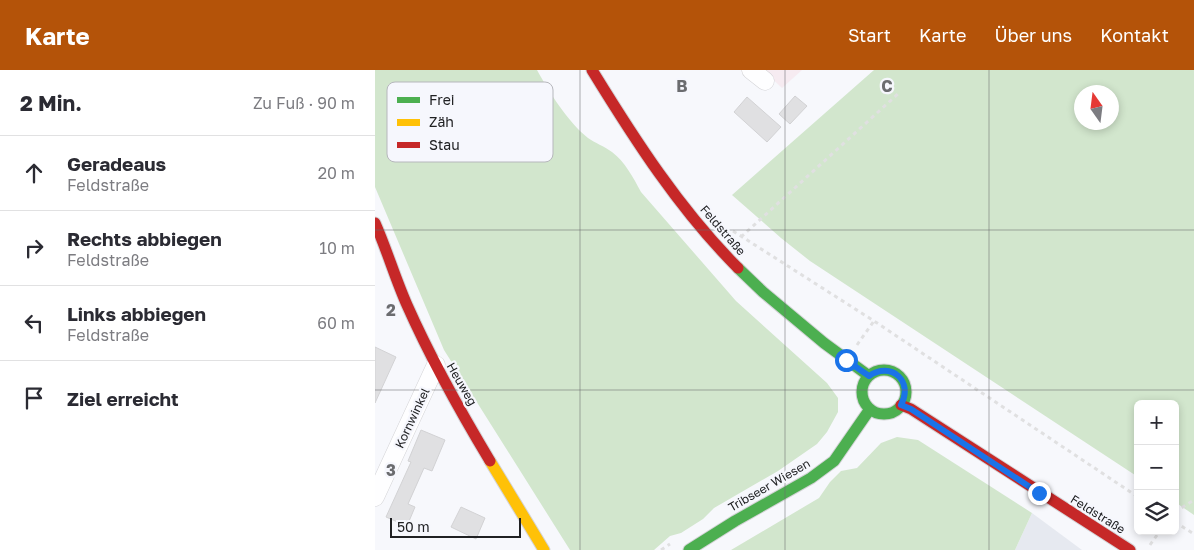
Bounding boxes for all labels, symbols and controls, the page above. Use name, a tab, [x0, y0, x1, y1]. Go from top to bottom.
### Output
text: Karte	[25, 21, 90, 50]
text: Start	[848, 24, 891, 46]
text: Karte	[919, 24, 966, 46]
text: Über uns	[994, 24, 1072, 46]
text: Kontakt	[1100, 24, 1169, 46]
text: B	[676, 76, 688, 96]
text: C	[881, 76, 893, 96]
legend	[387, 82, 553, 162]
north arrow	[1074, 85, 1119, 130]
text: 2 Min.	[20, 90, 82, 116]
text: Frei	[429, 91, 455, 108]
text: Zu Fuß · 90 m	[253, 93, 355, 113]
text: Zäh	[429, 113, 454, 130]
text: Stau	[429, 136, 460, 153]
text: Geradeaus	[67, 152, 166, 175]
icon: ahead	[20, 159, 48, 187]
text: 20 m	[318, 163, 355, 183]
text: Feldstraße	[67, 175, 149, 195]
street label: Feldstraße	[697, 202, 749, 258]
text: Rechts abbiegen	[67, 227, 222, 250]
icon: right	[20, 234, 48, 262]
text: 10 m	[319, 238, 355, 258]
text: Feldstraße	[67, 250, 149, 270]
text: 2	[386, 300, 396, 320]
text: Links abbiegen	[67, 302, 206, 325]
icon: left	[20, 309, 48, 337]
text: 60 m	[317, 313, 355, 333]
text: Feldstraße	[67, 325, 149, 345]
route start	[835, 349, 858, 372]
street label: Heuweg	[444, 360, 480, 408]
icon: arrive	[20, 384, 48, 412]
street label: Kornwinkel	[392, 385, 433, 451]
text: Ziel erreicht	[67, 387, 179, 410]
map controls	[1134, 400, 1179, 535]
button: +	[1134, 400, 1179, 445]
button: −	[1134, 445, 1179, 490]
street label: Tribseer Wiesen	[725, 456, 813, 514]
text: 3	[386, 460, 396, 480]
route end	[1028, 482, 1051, 505]
button: layers	[1134, 490, 1179, 535]
street label: Feldstraße	[1068, 491, 1128, 537]
scale bar	[390, 515, 521, 538]
text: 50 m	[397, 518, 430, 535]

